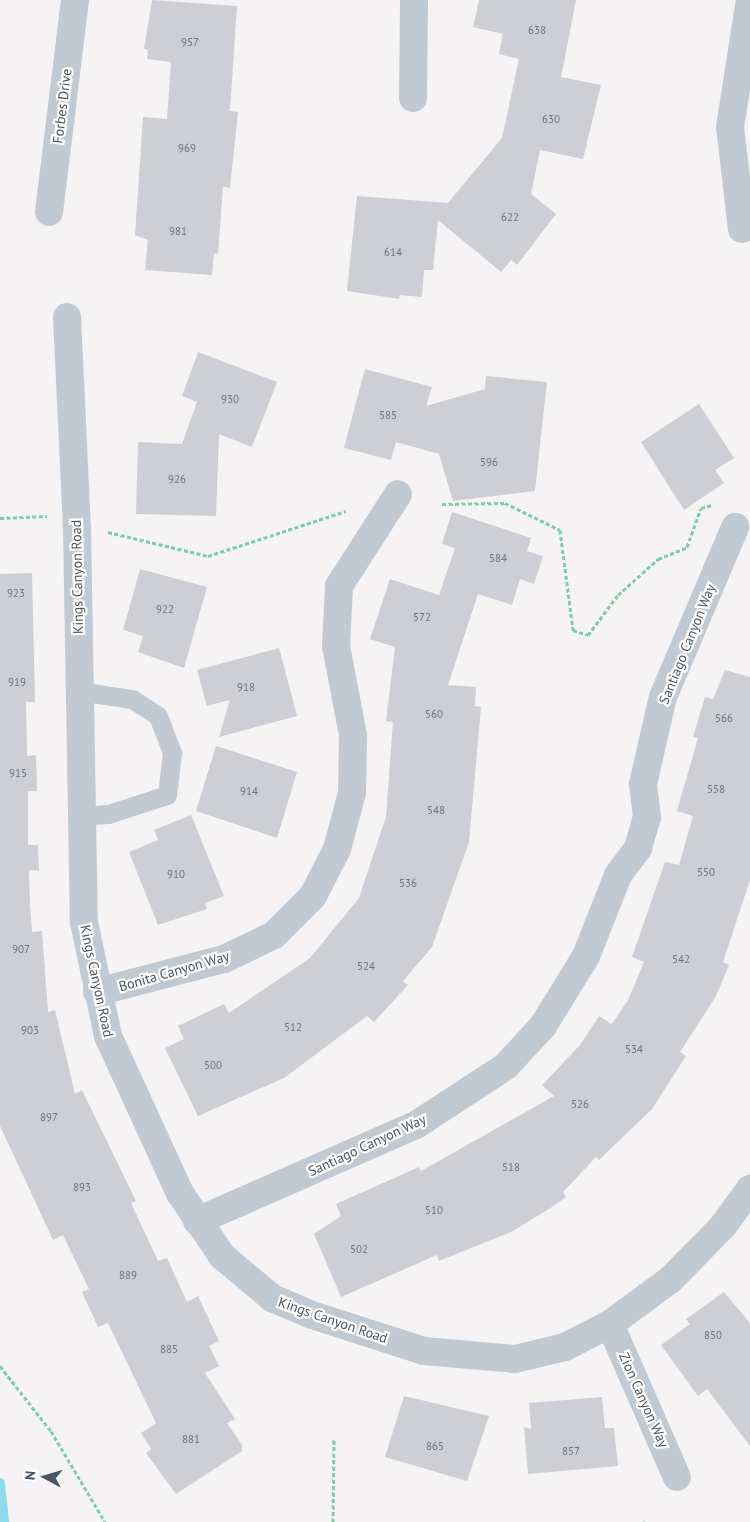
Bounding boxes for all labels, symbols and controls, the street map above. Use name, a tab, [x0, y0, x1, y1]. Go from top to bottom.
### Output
house number: 638	[528, 23, 546, 37]
house number: 957	[181, 35, 199, 49]
street label: Forbes Drive	[49, 68, 75, 144]
house number: 630	[542, 112, 560, 126]
house number: 969	[178, 141, 196, 155]
house number: 622	[501, 210, 519, 224]
house number: 981	[169, 224, 187, 238]
house number: 614	[384, 245, 402, 259]
house number: 930	[221, 392, 239, 406]
house number: 585	[379, 408, 397, 422]
house number: 596	[480, 455, 498, 469]
house number: 926	[168, 472, 186, 486]
street label: Kings Canyon Road	[68, 520, 86, 634]
house number: 584	[489, 551, 507, 565]
street label: Santiago Canyon Way	[655, 581, 719, 707]
house number: 923	[7, 586, 25, 600]
house number: 922	[156, 602, 174, 616]
house number: 572	[413, 610, 431, 624]
house number: 919	[8, 675, 26, 689]
house number: 918	[237, 680, 255, 694]
house number: 560	[425, 707, 443, 721]
house number: 566	[715, 711, 733, 725]
house number: 915	[9, 766, 27, 780]
house number: 558	[707, 782, 725, 796]
house number: 914	[240, 784, 258, 798]
house number: 548	[427, 803, 445, 817]
house number: 550	[697, 865, 715, 879]
house number: 910	[167, 867, 185, 881]
house number: 536	[399, 876, 417, 890]
street label: Kings Canyon Road	[77, 923, 117, 1039]
house number: 907	[12, 942, 30, 956]
street label: Bonita Canyon Way	[117, 947, 231, 995]
house number: 542	[672, 952, 690, 966]
house number: 524	[357, 959, 375, 973]
house number: 512	[284, 1020, 302, 1034]
house number: 903	[21, 1023, 39, 1037]
house number: 534	[625, 1042, 643, 1056]
house number: 500	[204, 1058, 222, 1072]
house number: 526	[571, 1097, 589, 1111]
house number: 897	[40, 1110, 58, 1124]
street label: Santiago Canyon Way	[305, 1110, 429, 1180]
house number: 518	[502, 1160, 520, 1174]
house number: 893	[73, 1180, 91, 1194]
house number: 510	[425, 1203, 443, 1217]
house number: 502	[350, 1242, 368, 1256]
house number: 889	[119, 1268, 137, 1282]
street label: Kings Canyon Road	[276, 1293, 390, 1347]
house number: 850	[704, 1328, 722, 1342]
house number: 885	[160, 1342, 178, 1356]
street label: Zion Canyon Way	[616, 1350, 672, 1450]
house number: 881	[182, 1432, 200, 1446]
house number: 865	[426, 1439, 444, 1453]
house number: 857	[562, 1444, 580, 1458]
north arrow	[20, 1452, 70, 1502]
text: N	[21, 1470, 40, 1481]

